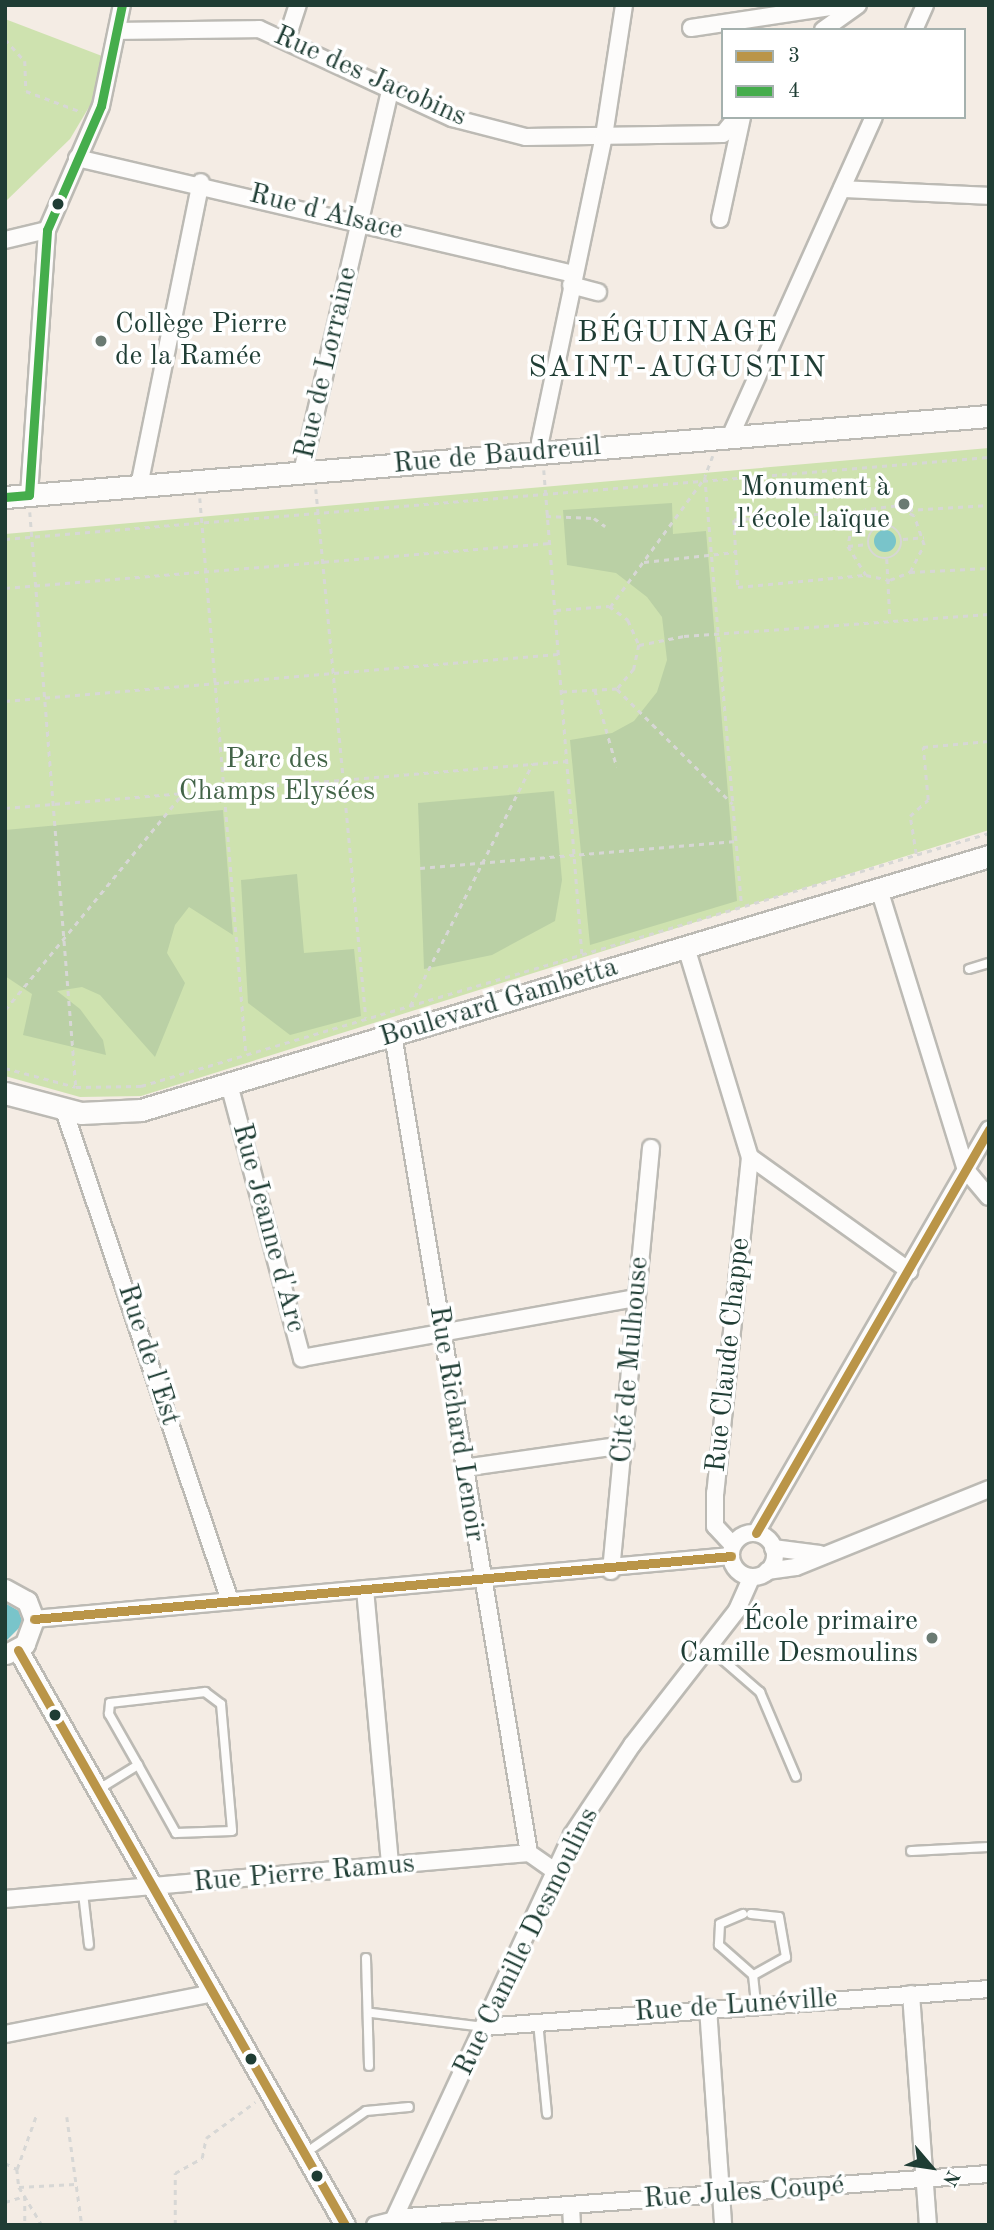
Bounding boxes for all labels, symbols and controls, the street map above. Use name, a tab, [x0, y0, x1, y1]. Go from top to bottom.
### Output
street label: Rue des Jacobins	[268, 19, 472, 135]
legend	[721, 28, 966, 119]
text: 3	[788, 46, 800, 67]
text: 4	[788, 81, 800, 102]
street label: Rue d'Alsace	[246, 178, 406, 248]
unlabelled marker	[51, 197, 65, 211]
street label: Rue de Lorraine	[289, 264, 365, 462]
place label: Collège Pierre de la Ramée	[115, 308, 287, 374]
district label: BÉGUINAGE SAINT-AUGUSTIN	[530, 315, 826, 386]
marker: Collège Pierre de la Ramée	[93, 333, 109, 349]
street label: Rue de Baudreuil	[392, 430, 602, 482]
place label: Monument à l'école laïque	[737, 471, 890, 537]
marker: Monument à l'école laïque	[896, 496, 912, 512]
park label: Parc des Champs Elysées	[179, 743, 375, 809]
street label: Boulevard Gambetta	[376, 951, 622, 1055]
street label: Rue Jeanne d'Arc	[224, 1120, 312, 1336]
street label: Rue Claude Chappe	[700, 1236, 758, 1474]
street label: Cité de Mulhouse	[605, 1255, 657, 1465]
street label: Rue de l'Est	[109, 1280, 187, 1430]
street label: Rue Richard Lenoir	[421, 1304, 491, 1544]
place label: École primaire Camille Desmoulins	[679, 1605, 918, 1671]
marker: École primaire Camille Desmoulins	[924, 1630, 940, 1646]
unlabelled marker	[48, 1708, 62, 1722]
street label: Rue Camille Desmoulins	[447, 1802, 607, 2082]
street label: Rue Pierre Ramus	[192, 1848, 416, 1900]
street label: Rue de Lunéville	[633, 1982, 839, 2030]
unlabelled marker	[244, 2052, 258, 2066]
north arrow	[896, 2132, 966, 2202]
text: N	[938, 2166, 962, 2188]
unlabelled marker	[310, 2169, 324, 2183]
street label: Rue Jules Coupé	[642, 2169, 846, 2217]

